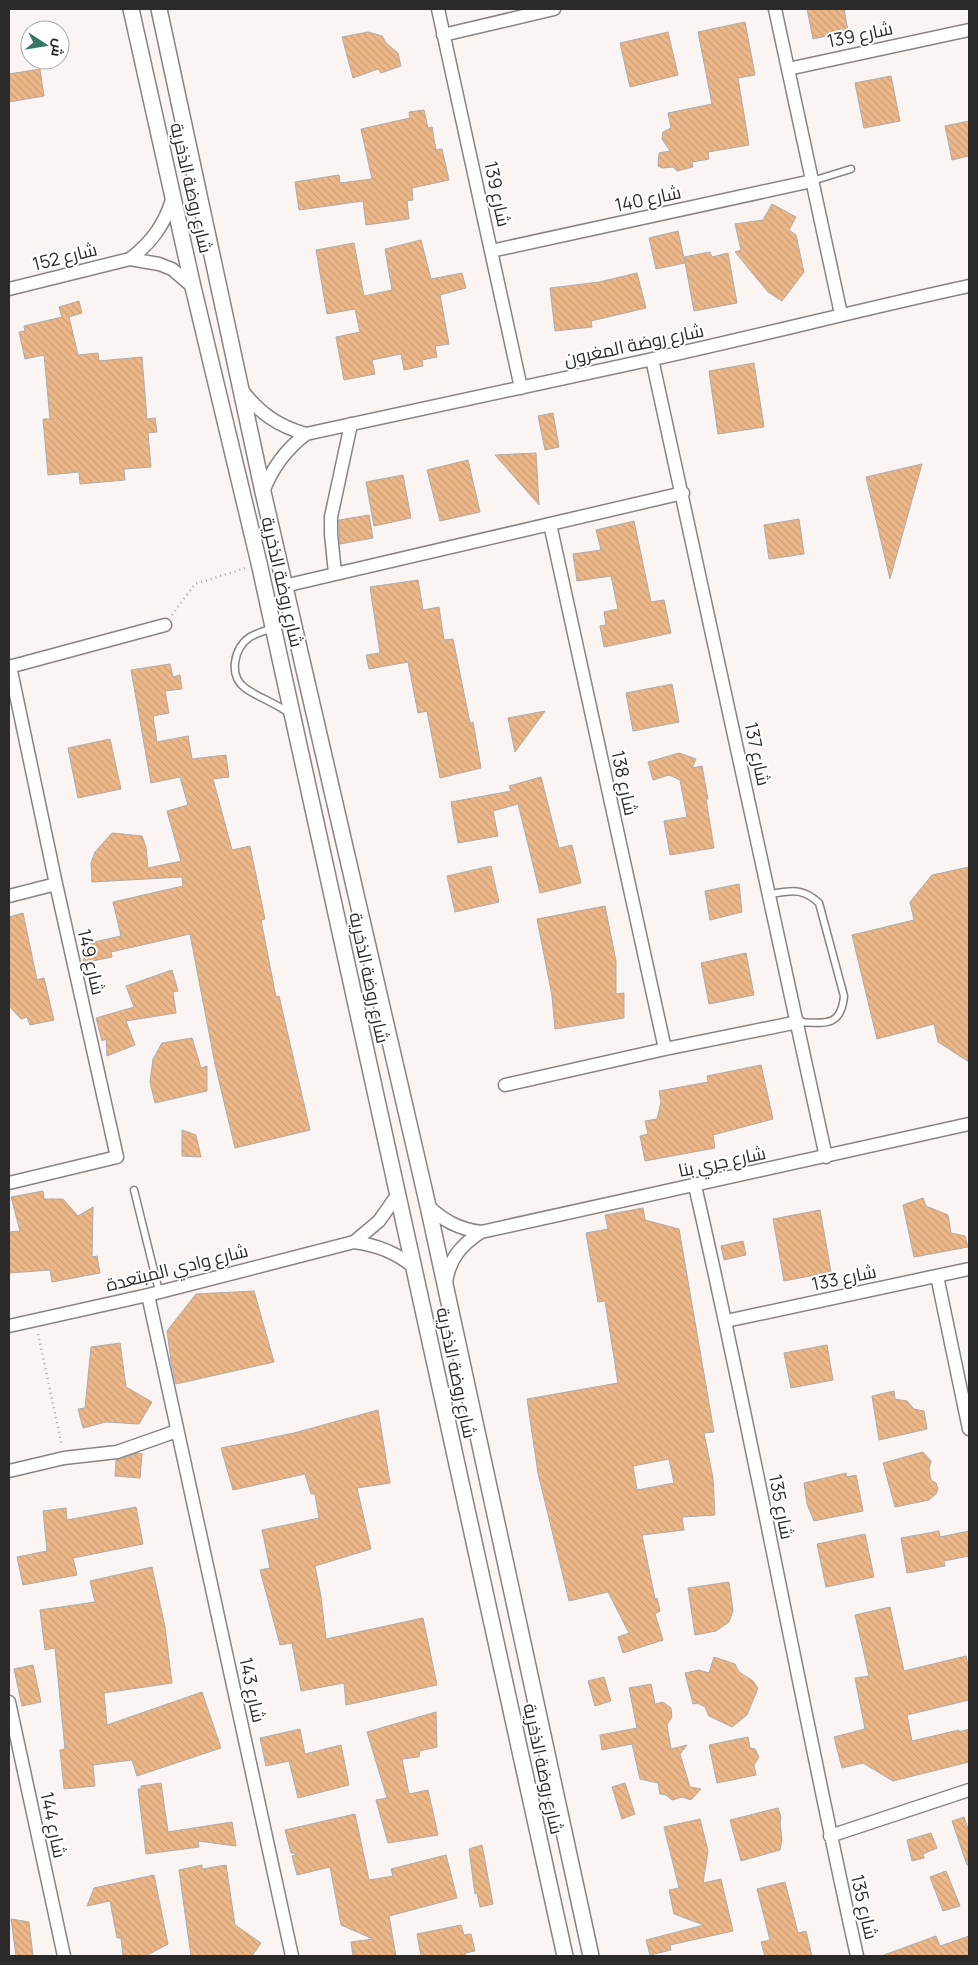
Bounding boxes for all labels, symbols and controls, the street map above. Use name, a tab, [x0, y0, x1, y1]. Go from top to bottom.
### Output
street label: شارع 139	[825, 15, 895, 54]
north arrow	[20, 20, 70, 70]
text: ش	[47, 37, 69, 59]
street label: شارع روضة الذخرية	[164, 120, 219, 256]
street label: شارع 139	[478, 159, 517, 229]
street label: شارع 140	[612, 179, 683, 218]
street label: شارع 152	[30, 236, 100, 277]
street label: شارع روضة المغرون	[562, 317, 706, 372]
street label: شارع روضة الذخرية	[255, 514, 310, 650]
street label: شارع 137	[739, 720, 776, 788]
street label: شارع 138	[605, 748, 644, 818]
street label: شارع روضة الذخرية	[343, 910, 396, 1046]
street label: شارع 149	[72, 926, 111, 997]
street label: شارع جري بنا	[676, 1140, 768, 1185]
street label: شارع وادي المبتعدة	[103, 1238, 251, 1299]
street label: شارع 133	[809, 1258, 878, 1297]
street label: شارع روضة الذخرية	[430, 1305, 483, 1441]
street label: شارع 135	[763, 1472, 800, 1542]
street label: شارع 143	[233, 1655, 272, 1725]
street label: شارع روضة الذخرية	[517, 1701, 570, 1837]
street label: شارع 144	[34, 1790, 73, 1860]
street label: شارع 135	[845, 1872, 884, 1942]

